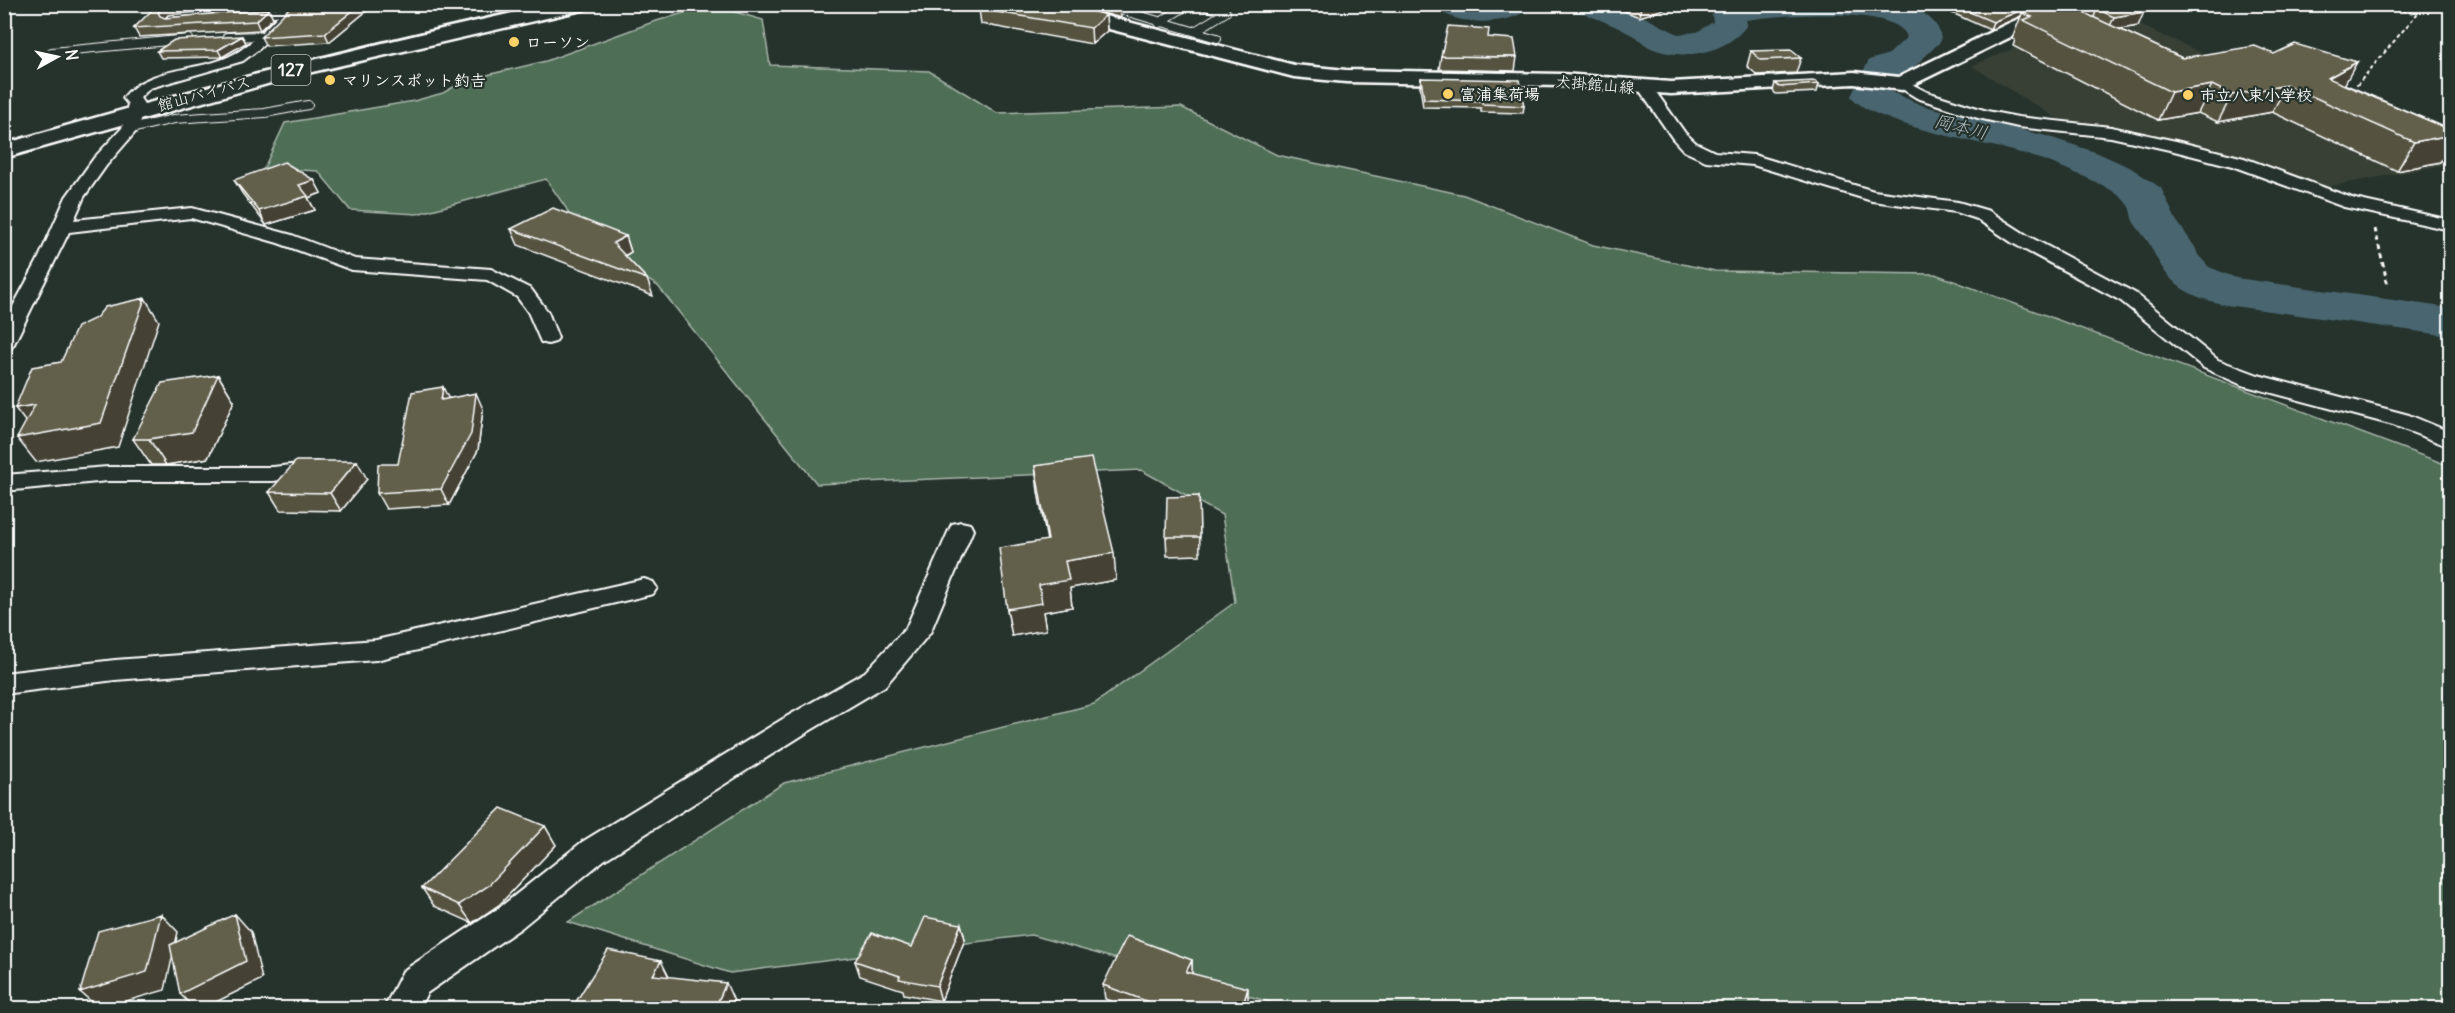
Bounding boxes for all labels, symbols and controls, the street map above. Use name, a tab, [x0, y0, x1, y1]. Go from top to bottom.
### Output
north arrow	[27, 27, 87, 87]
place label: ローソン	[526, 32, 590, 52]
marker: ローソン	[507, 35, 521, 49]
text: N	[61, 48, 83, 62]
road number: 127	[272, 55, 310, 85]
place label: マリンスポット釣𠮷	[342, 70, 486, 90]
street label: 館山バイパス	[155, 71, 253, 115]
street label: 犬掛館山線	[1554, 71, 1636, 97]
marker: マリンスポット釣𠮷	[323, 73, 337, 87]
place label: 富浦集荷場	[1460, 84, 1540, 104]
place label: 市立八束小学校	[2200, 85, 2312, 105]
marker: 富浦集荷場	[1441, 87, 1455, 101]
marker: 市立八束小学校	[2181, 88, 2195, 102]
water label: 岡本川	[1932, 109, 1990, 144]

